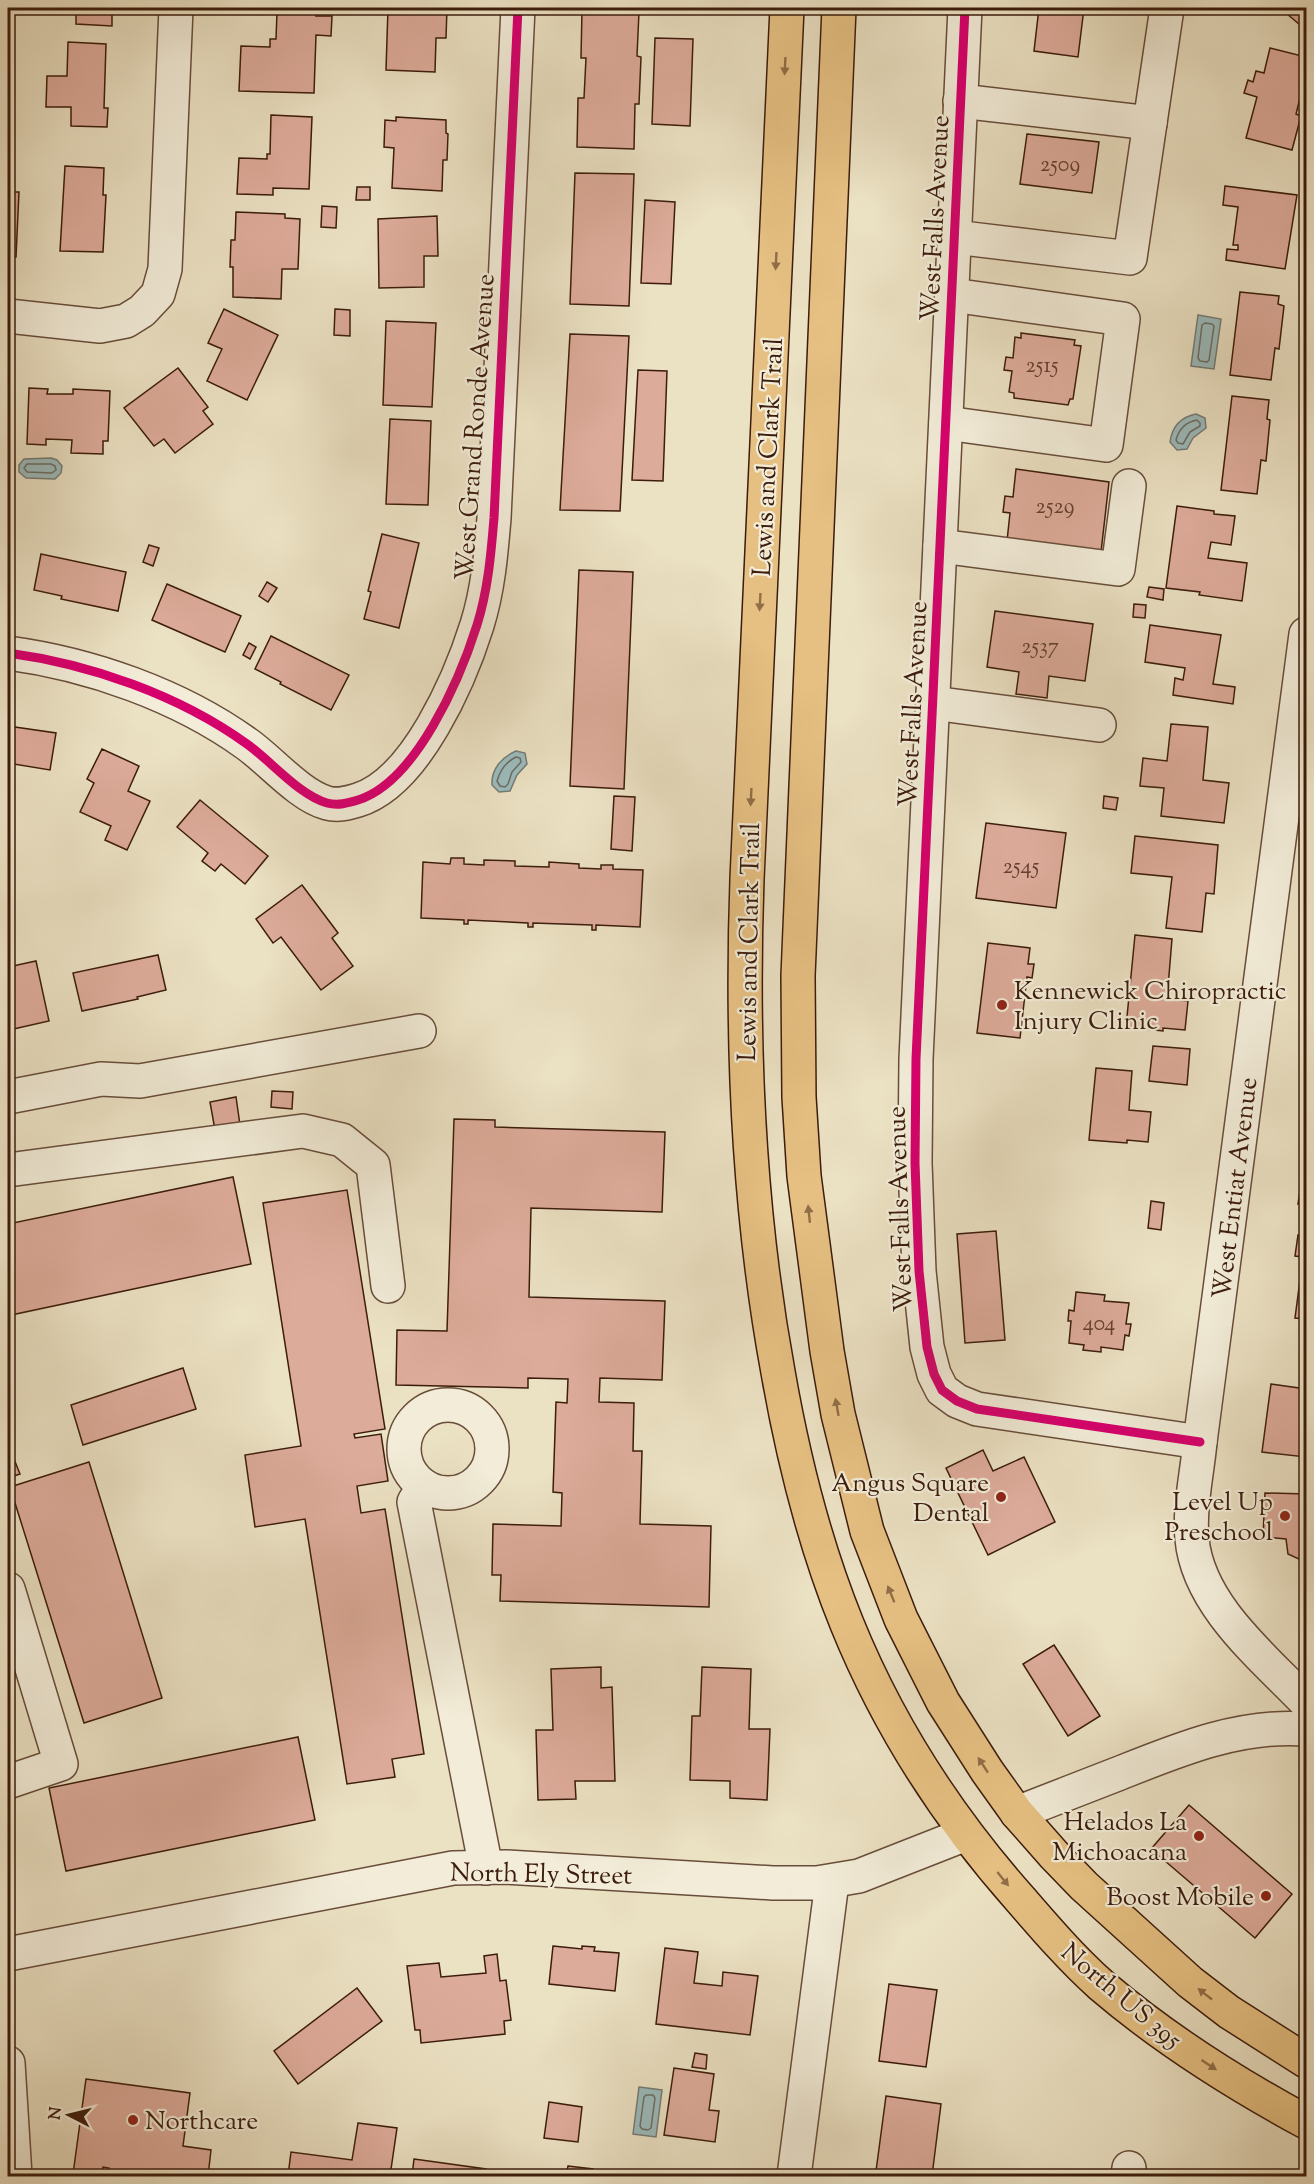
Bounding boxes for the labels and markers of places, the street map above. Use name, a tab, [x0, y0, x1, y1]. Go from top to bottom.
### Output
place label: Kennewick Chiropractic Injury Clinic	[1014, 974, 1287, 1041]
marker: Kennewick Chiropractic Injury Clinic	[995, 998, 1009, 1012]
place label: Angus Square Dental	[831, 1466, 989, 1533]
place label: Level Up Preschool	[1164, 1485, 1273, 1552]
marker: Angus Square Dental	[994, 1490, 1008, 1504]
marker: Level Up Preschool	[1278, 1509, 1292, 1523]
place label: Helados La Michoacana	[1052, 1805, 1187, 1872]
marker: Helados La Michoacana	[1192, 1829, 1206, 1843]
place label: Boost Mobile	[1106, 1880, 1254, 1917]
marker: Boost Mobile	[1259, 1889, 1273, 1903]
place label: Northcare	[145, 2104, 259, 2141]
marker: Northcare	[126, 2113, 140, 2127]

